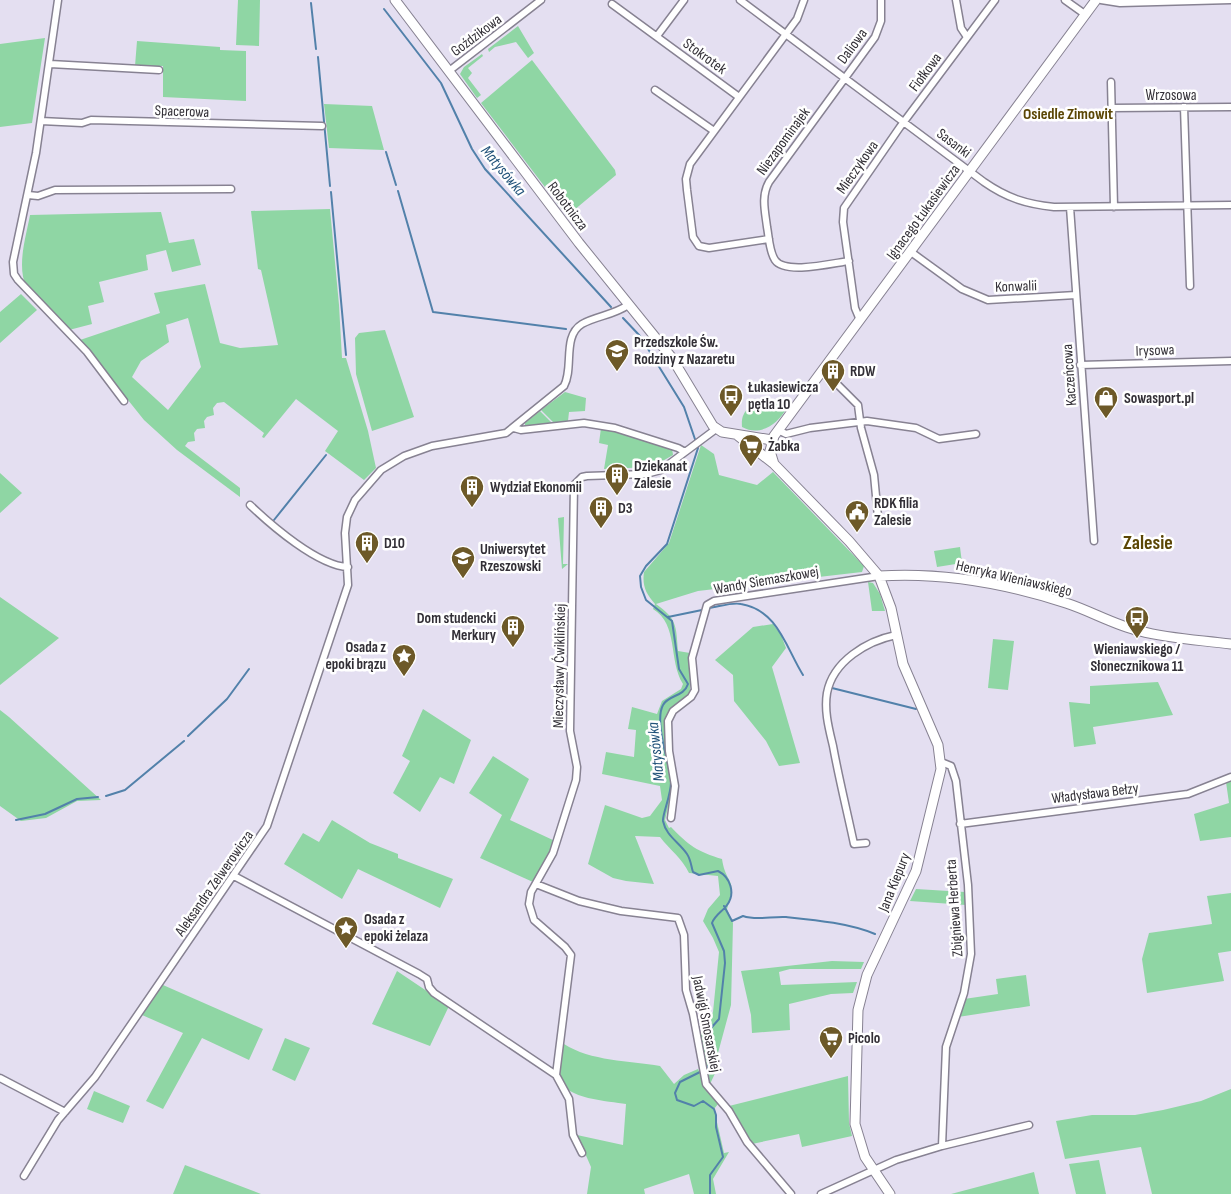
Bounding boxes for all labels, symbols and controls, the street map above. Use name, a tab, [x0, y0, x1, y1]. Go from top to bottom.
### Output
street label: Goździkowa	[447, 10, 506, 61]
street label: Daliowa	[833, 25, 872, 68]
street label: Stokrotek	[679, 34, 730, 79]
street label: Fiołkowa	[905, 49, 946, 95]
street label: Wrzosowa	[1146, 86, 1197, 105]
street label: Spacerowa	[154, 101, 210, 122]
street label: Niezapominajek	[752, 103, 814, 179]
district label: Osiedle Zimowit	[1023, 105, 1113, 124]
street label: Sasanki	[933, 124, 975, 163]
street label: Mieczykowa	[832, 137, 883, 198]
water label: Matysówka	[476, 142, 530, 200]
street label: Ignacego Łukasiewicza	[882, 161, 965, 264]
street label: Robotnicza	[543, 178, 592, 235]
street label: Konwalii	[995, 276, 1037, 297]
place label: Przedszkole Św. Rodziny z Nazaretu	[634, 333, 735, 369]
school or university icon: Przedszkole Św. Rodziny z Nazaretu	[604, 338, 630, 372]
street label: Irysowa	[1135, 340, 1175, 361]
street label: Kaczeńcowa	[1058, 343, 1081, 407]
building icon: RDW	[820, 358, 846, 392]
place label: RDW	[850, 362, 876, 381]
place label: Łukasiewicza pętla 10	[747, 378, 818, 414]
bus stop icon: Łukasiewicza pętla 10	[718, 383, 744, 417]
shop icon: Sowasport.pl	[1093, 385, 1119, 419]
place label: Sowasport.pl	[1124, 389, 1194, 408]
supermarket icon: Żabka	[738, 433, 764, 467]
place label: Żabka	[768, 437, 800, 456]
place label: Dziekanat Zalesie	[634, 457, 687, 493]
building icon: Dziekanat Zalesie	[604, 462, 630, 496]
building icon: Wydział Ekonomii	[459, 474, 485, 508]
place label: Wydział Ekonomii	[490, 478, 582, 497]
place label: RDK filia Zalesie	[874, 494, 918, 530]
building icon: D3	[588, 495, 614, 529]
place label: D3	[618, 499, 633, 518]
public building icon: RDK filia Zalesie	[844, 499, 870, 533]
building icon: D10	[354, 530, 380, 564]
district label: Zalesie	[1123, 531, 1173, 555]
place label: D10	[384, 534, 405, 553]
place label: Uniwersytet Rzeszowski	[480, 540, 546, 576]
school or university icon: Uniwersytet Rzeszowski	[450, 545, 476, 579]
street label: Henryka Wieniawskiego	[954, 556, 1074, 601]
street label: Wandy Siemaszkowej	[712, 562, 820, 599]
street label: Mieczysławy Ćwiklińskiej	[549, 603, 570, 728]
bus stop icon: Wieniawskiego / Słonecznikowa 11	[1124, 605, 1150, 639]
place label: Dom studencki Merkury	[417, 609, 497, 645]
building icon: Dom studencki Merkury	[500, 614, 526, 648]
place label: Osada z epoki brązu	[325, 638, 386, 674]
place label: Wieniawskiego / Słonecznikowa 11	[1091, 640, 1184, 676]
place icon: Osada z epoki brązu	[391, 643, 417, 677]
water label: Matysówka	[644, 721, 669, 783]
street label: Władysława Bełzy	[1051, 779, 1140, 808]
street label: Aleksandra Zelwerowicza	[170, 827, 258, 941]
street label: Jana Kiepury	[874, 850, 915, 915]
street label: Zbigniewa Herberta	[942, 858, 967, 957]
place label: Osada z epoki żelaza	[364, 910, 428, 946]
place icon: Osada z epoki żelaza	[333, 915, 359, 949]
street label: Jadwigi Smosarskiej	[688, 973, 725, 1074]
supermarket icon: Picolo	[818, 1025, 844, 1059]
place label: Picolo	[848, 1029, 880, 1048]

